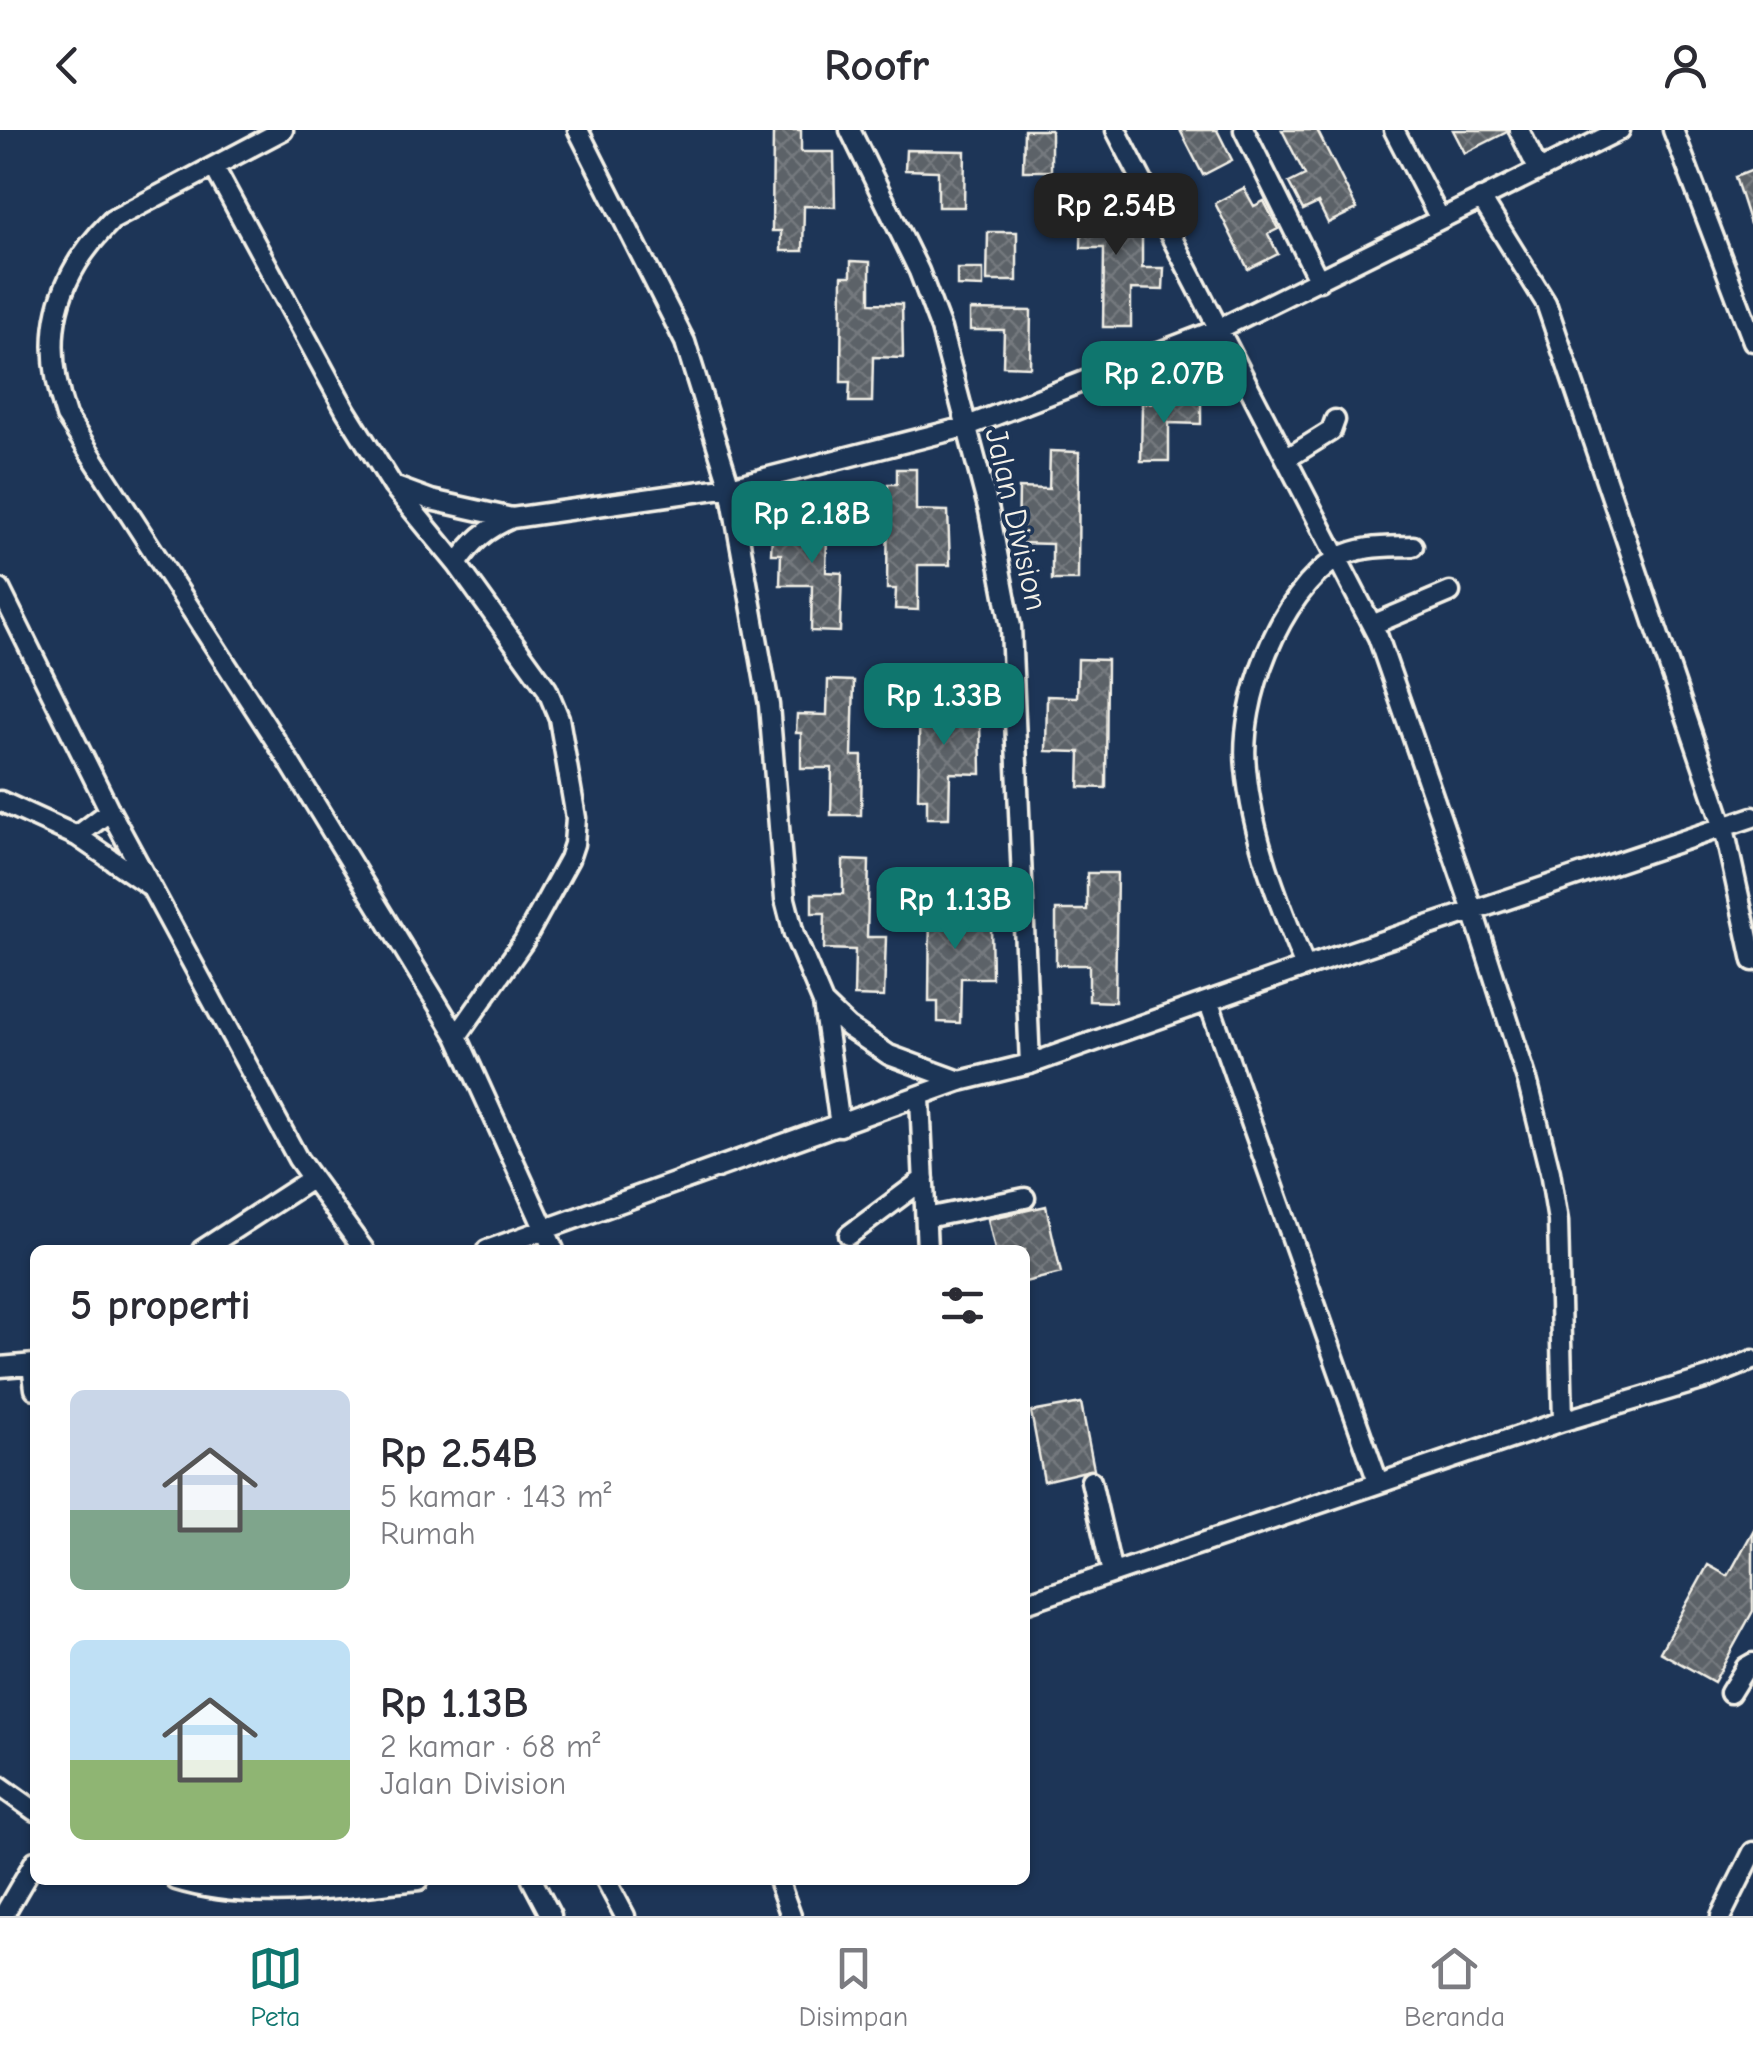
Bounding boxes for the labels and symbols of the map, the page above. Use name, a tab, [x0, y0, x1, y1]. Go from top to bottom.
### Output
pin: Rp 2.54B	[1013, 173, 1219, 258]
pin: Rp 2.07B	[1061, 341, 1267, 426]
street label: Jalan Division	[978, 424, 1055, 614]
pin: Rp 2.18B	[709, 481, 915, 566]
pin: Rp 1.33B	[841, 663, 1047, 748]
pin: Rp 1.13B	[852, 867, 1058, 952]

